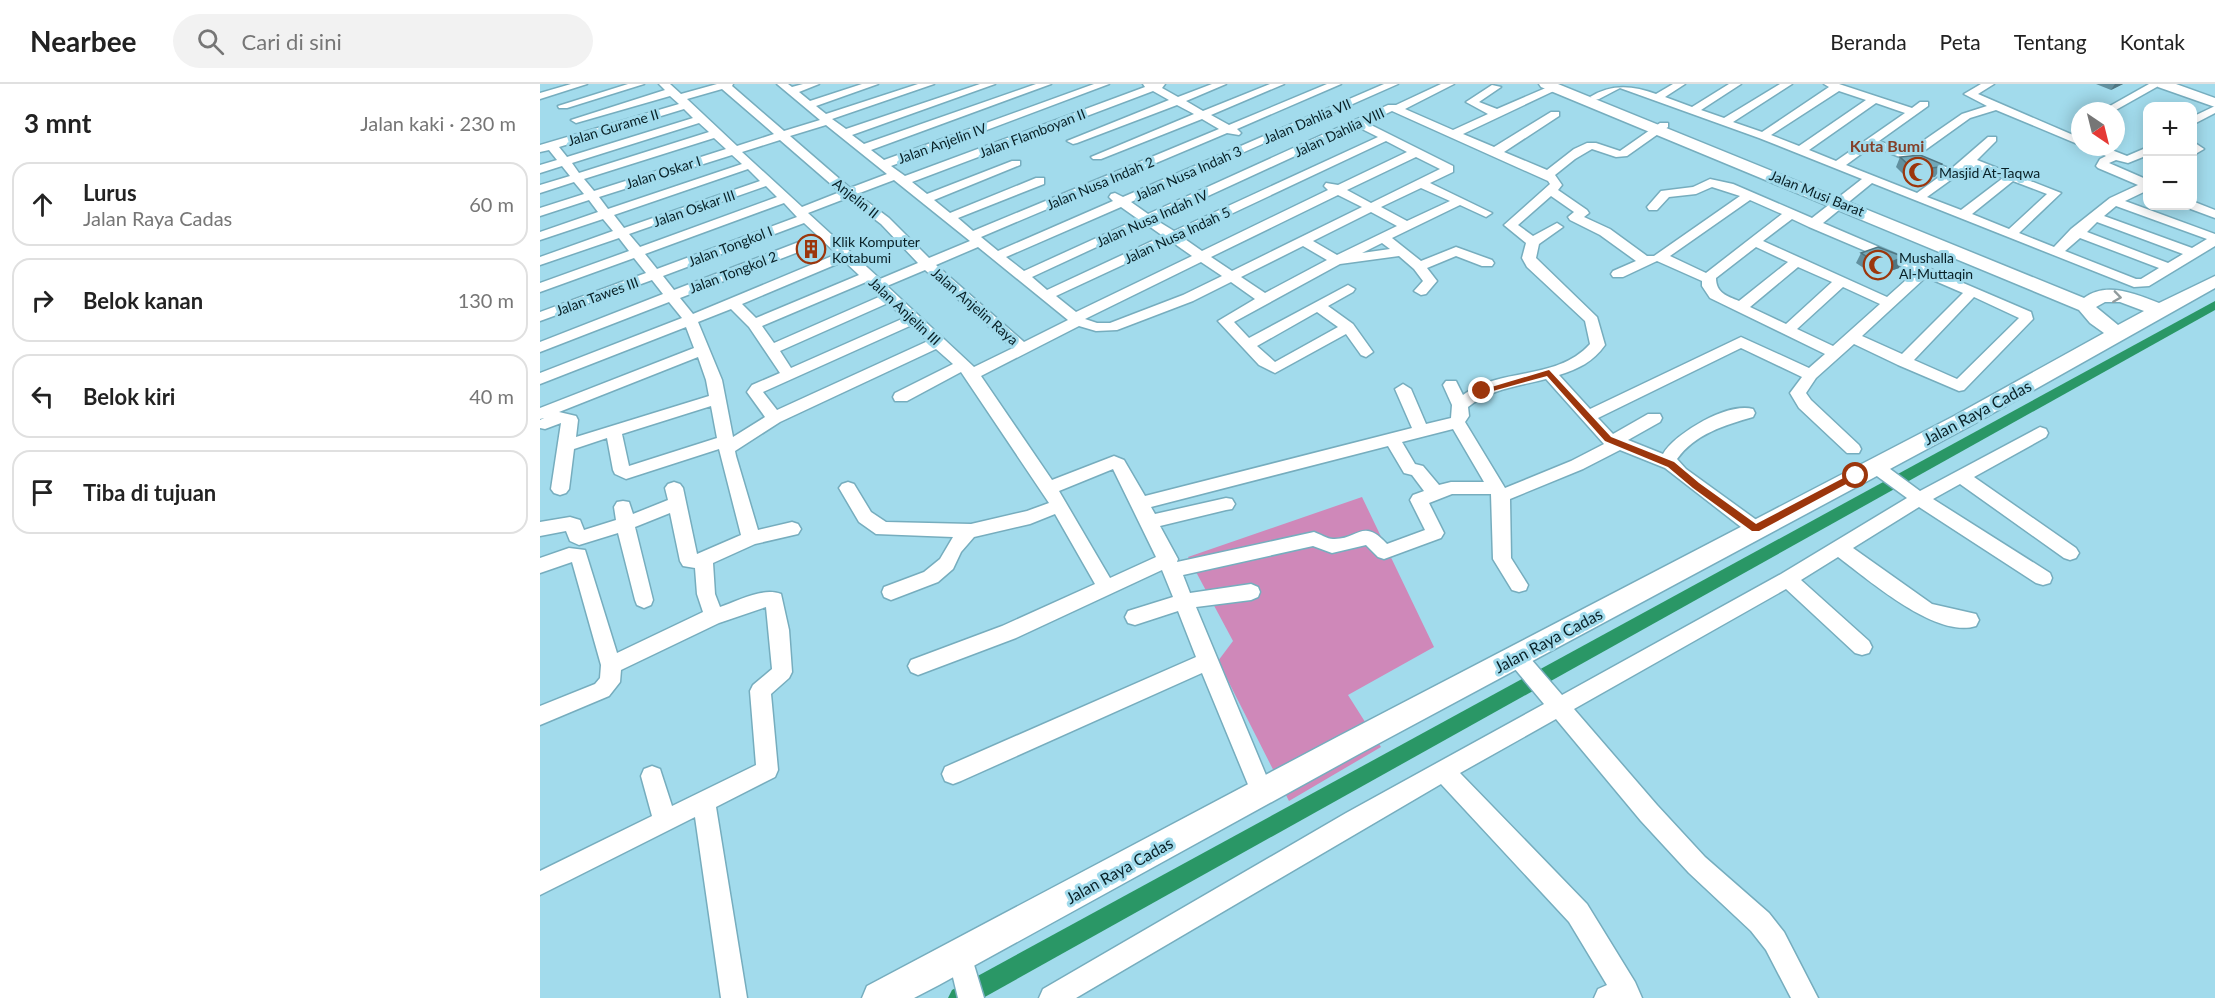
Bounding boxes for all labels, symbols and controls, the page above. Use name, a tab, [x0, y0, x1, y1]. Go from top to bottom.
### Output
search box	[173, 14, 593, 68]
text: Nearbee	[30, 24, 137, 58]
icon: search	[194, 25, 227, 58]
text: Cari di sini	[242, 28, 342, 55]
text: Beranda	[1830, 29, 1907, 54]
text: Peta	[1940, 29, 1981, 54]
text: Tentang	[2014, 29, 2087, 54]
text: Kontak	[2120, 29, 2185, 54]
street label: Jalan Dahlia VII	[1261, 95, 1353, 147]
north arrow	[2071, 102, 2125, 156]
map controls	[2143, 102, 2197, 210]
button: +	[2143, 102, 2197, 156]
street label: Jalan Dahlia VIII	[1291, 104, 1387, 160]
street label: Jalan Gurame II	[565, 105, 661, 149]
street label: Jalan Flamboyan II	[976, 105, 1088, 161]
text: 3 mnt	[24, 107, 91, 139]
text: Jalan kaki · 230 m	[360, 111, 516, 135]
street label: Jalan Anjelin IV	[895, 119, 989, 167]
district label: Kuta Bumi	[1850, 136, 1924, 155]
street label: Jalan Nusa Indah 3	[1132, 142, 1244, 204]
street label: Jalan Oskar I	[623, 152, 703, 192]
street label: Jalan Nusa Indah 2	[1044, 153, 1156, 213]
mosque icon: Masjid At-Taqwa	[1902, 156, 1934, 188]
button: −	[2143, 156, 2197, 210]
place label: Masjid At-Taqwa	[1939, 164, 2040, 181]
street label: Jalan Musi Barat	[1767, 166, 1867, 220]
street label: Anjelin II	[830, 174, 882, 222]
text: Lurus	[83, 179, 137, 206]
street label: Jalan Oskar III	[651, 186, 737, 230]
street label: Jalan Nusa Indah IV	[1094, 186, 1211, 250]
icon: ahead	[26, 188, 59, 221]
text: 60 m	[469, 192, 514, 216]
street label: Jalan Nusa Indah 5	[1121, 203, 1233, 267]
text: Jalan Raya Cadas	[83, 206, 232, 230]
street label: Jalan Tongkol I	[685, 222, 775, 270]
building icon: Klik Komputer Kotabumi	[795, 233, 827, 265]
place label: Klik Komputer Kotabumi	[832, 233, 920, 266]
street label: Jalan Tongkol 2	[686, 247, 780, 297]
mosque icon: Mushalla Al-Muttaqin	[1862, 249, 1894, 281]
place label: Mushalla Al-Muttaqin	[1899, 249, 1973, 282]
street label: Jalan Anjelin Raya	[928, 264, 1022, 348]
street label: Jalan Tawes III	[553, 273, 641, 319]
street label: Jalan Anjelin III	[866, 274, 944, 348]
icon: right	[26, 284, 59, 317]
text: Belok kanan	[83, 287, 203, 314]
text: 130 m	[458, 288, 514, 312]
one-way arrow	[2112, 290, 2122, 302]
street label: Jalan Raya Cadas	[1920, 376, 2034, 448]
route end	[1468, 377, 1494, 403]
icon: left	[26, 380, 59, 413]
text: Belok kiri	[83, 383, 175, 410]
text: 40 m	[469, 384, 514, 408]
route start	[1842, 462, 1868, 488]
icon: arrive	[26, 476, 59, 509]
text: Tiba di tujuan	[83, 479, 216, 506]
street label: Jalan Raya Cadas	[1491, 604, 1605, 676]
street label: Jalan Raya Cadas	[1062, 833, 1176, 907]

